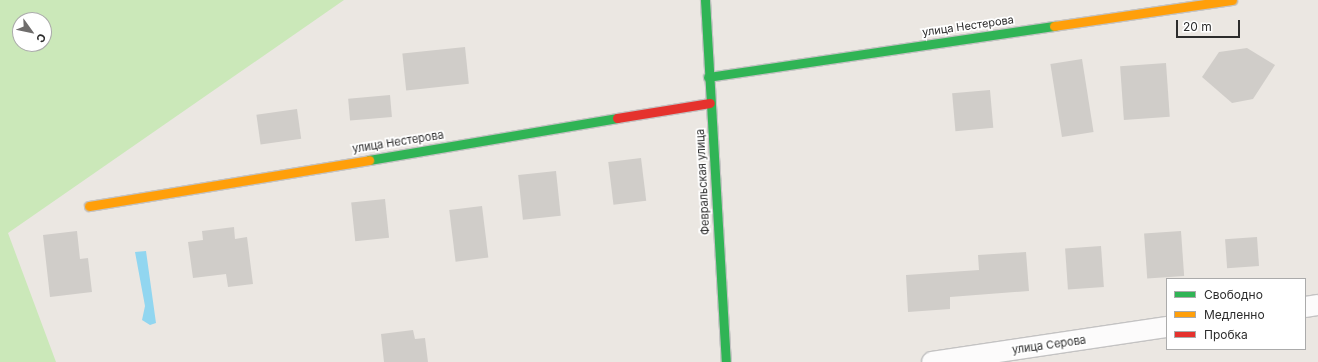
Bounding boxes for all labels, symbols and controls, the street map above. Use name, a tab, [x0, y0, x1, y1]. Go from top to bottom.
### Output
north arrow	[12, 12, 52, 52]
scale bar	[1178, 12, 1242, 38]
street label: улица Нестерова	[921, 13, 1015, 39]
text: 20 m	[1183, 19, 1212, 34]
text: С	[33, 31, 49, 45]
street label: улица Нестерова	[351, 128, 445, 156]
street label: Февральская улица	[694, 129, 712, 235]
legend	[1166, 278, 1306, 350]
text: Свободно	[1204, 287, 1263, 302]
text: Медленно	[1204, 307, 1265, 322]
text: Пробка	[1204, 327, 1248, 342]
street label: улица Серова	[1011, 333, 1087, 357]

